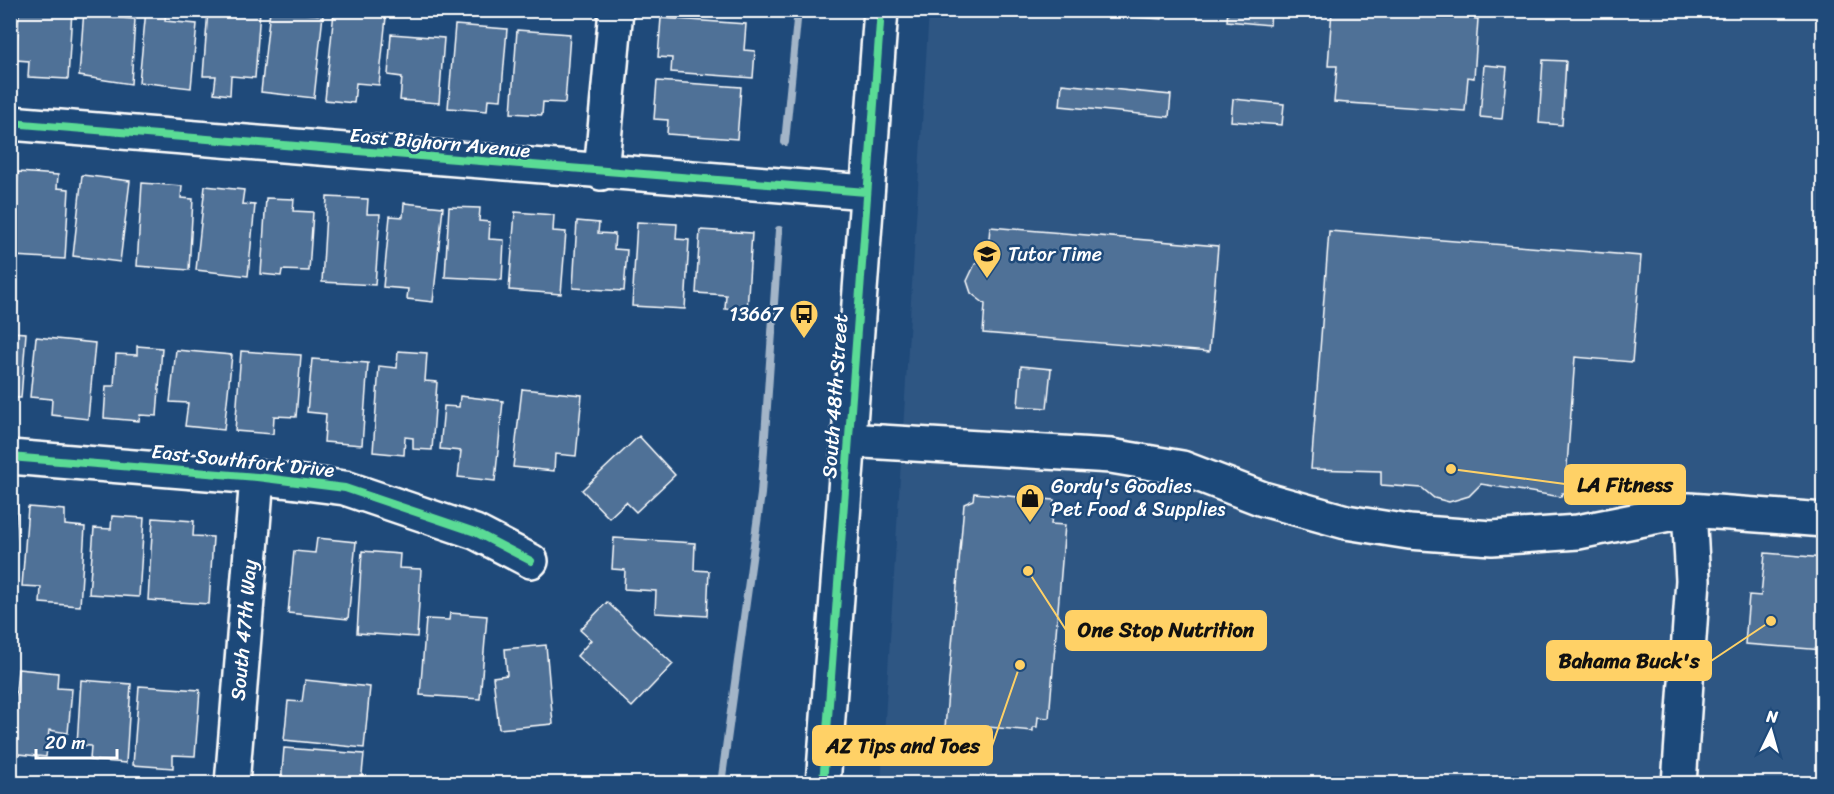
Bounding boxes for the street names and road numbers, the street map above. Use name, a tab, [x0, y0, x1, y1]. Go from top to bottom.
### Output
street label: East Bighorn Avenue	[348, 118, 532, 168]
street label: South 48th Street	[812, 312, 858, 480]
street label: East Southfork Drive	[150, 434, 337, 488]
street label: South 47th Way	[220, 557, 268, 702]

